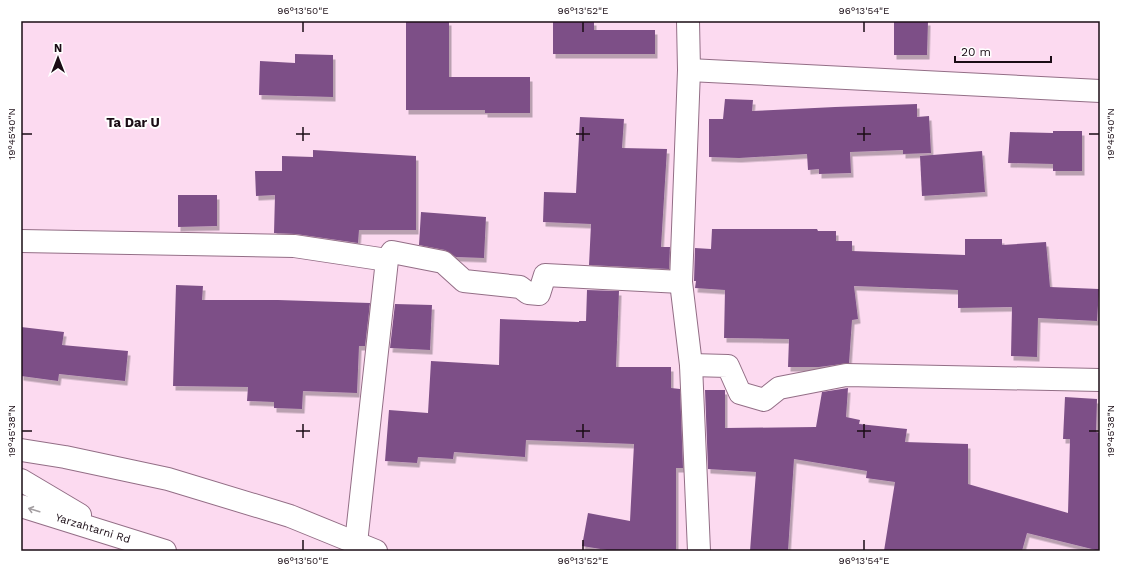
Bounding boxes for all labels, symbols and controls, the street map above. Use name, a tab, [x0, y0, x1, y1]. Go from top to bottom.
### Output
text: 96°13'50"E	[277, 5, 329, 16]
text: 96°13'52"E	[558, 5, 608, 16]
text: 96°13'54"E	[839, 5, 889, 16]
north arrow	[38, 38, 78, 78]
scale bar	[955, 38, 1051, 64]
text: N	[54, 42, 62, 55]
text: 20 m	[961, 45, 991, 59]
text: 19°45'40"N	[6, 108, 17, 160]
text: 19°45'40"N	[1105, 108, 1116, 160]
district label: Ta Dar U	[106, 115, 160, 130]
text: 19°45'38"N	[6, 405, 17, 457]
text: 19°45'38"N	[1105, 405, 1116, 457]
one-way arrow	[28, 506, 41, 513]
street label: Yarzahtarni Rd	[54, 511, 132, 546]
text: 96°13'50"E	[277, 555, 329, 566]
text: 96°13'52"E	[558, 555, 608, 566]
text: 96°13'54"E	[839, 555, 889, 566]

